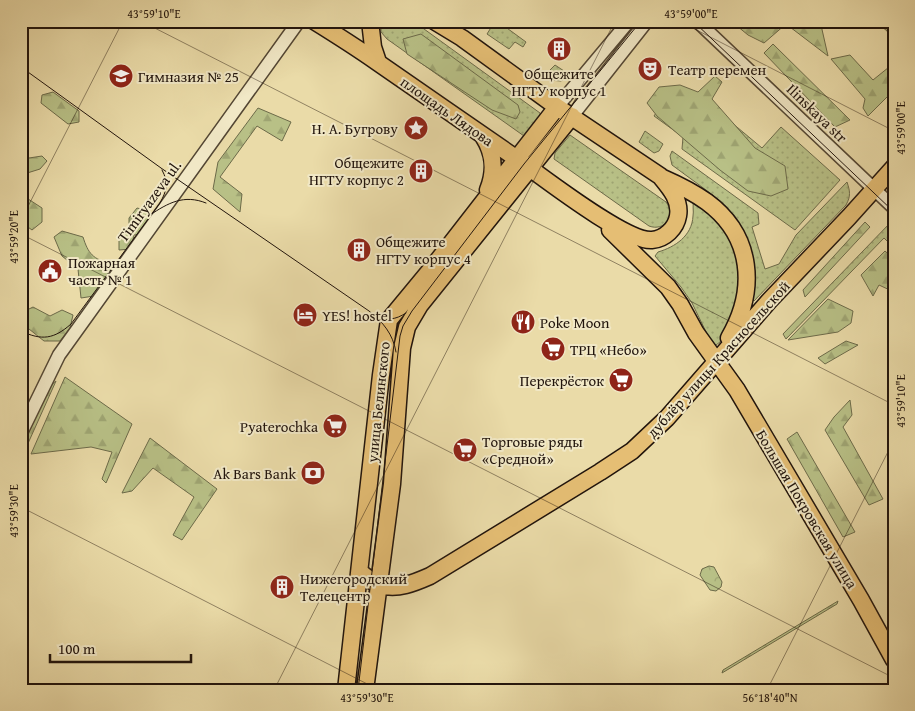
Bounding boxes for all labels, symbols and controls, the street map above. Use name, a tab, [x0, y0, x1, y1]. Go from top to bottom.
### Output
text: 43°59'10"E	[127, 5, 181, 22]
text: 43°59'00"E	[664, 5, 718, 22]
building icon: Общежите НГТУ корпус 1	[546, 36, 572, 62]
theatre icon: Театр перемен	[637, 56, 663, 82]
place label: Театр перемен	[668, 59, 767, 80]
school or university icon: Гимназия № 25	[108, 63, 134, 89]
place label: Общежите НГТУ корпус 1	[512, 63, 606, 101]
place label: Гимназия № 25	[138, 66, 239, 87]
street label: площадь Лядова	[396, 71, 498, 151]
street label: Ilinskaya str	[782, 79, 852, 147]
text: 43°59'00"E	[892, 101, 909, 155]
place icon: Н. А. Бугрову	[403, 115, 429, 141]
place label: Н. А. Бугрову	[312, 118, 398, 139]
place label: Общежите НГТУ корпус 2	[309, 152, 404, 190]
street label: Timiryazeva ul.	[112, 156, 186, 246]
building icon: Общежите НГТУ корпус 2	[408, 158, 434, 184]
text: 43°59'20"E	[5, 210, 22, 264]
place label: Общежите НГТУ корпус 4	[376, 231, 471, 269]
building icon: Общежите НГТУ корпус 4	[346, 237, 372, 263]
place label: Пожарная часть № 1	[68, 252, 135, 290]
public building icon: Пожарная часть № 1	[37, 258, 63, 284]
street label: дублёр улицы Красносельской	[642, 276, 794, 442]
hotel icon: YES! hostel	[292, 302, 318, 328]
place label: YES! hostel	[322, 305, 392, 326]
restaurant icon: Poke Moon	[510, 309, 536, 335]
place label: Poke Moon	[540, 312, 610, 333]
supermarket icon: ТРЦ «Небо»	[540, 336, 566, 362]
place label: ТРЦ «Небо»	[570, 339, 647, 360]
street label: улица Белинского	[361, 340, 395, 464]
supermarket icon: Перекрёсток	[608, 367, 634, 393]
place label: Перекрёсток	[520, 370, 604, 391]
text: 43°59'10"E	[892, 374, 909, 428]
supermarket icon: Pyaterochka	[322, 413, 348, 439]
place label: Pyaterochka	[240, 416, 318, 437]
street label: Большая Покровская улица	[751, 426, 863, 593]
place label: Торговые ряды «Средной»	[482, 431, 583, 469]
supermarket icon: Торговые ряды «Средной»	[452, 437, 478, 463]
bank icon: Ak Bars Bank	[300, 460, 326, 486]
place label: Ak Bars Bank	[213, 463, 296, 484]
text: 43°59'30"E	[5, 484, 22, 538]
place label: Нижегородский Телецентр	[300, 568, 407, 606]
building icon: Нижегородский Телецентр	[269, 574, 295, 600]
scale bar	[50, 631, 191, 663]
text: 100 m	[58, 638, 96, 659]
text: 43°59'30"E	[340, 689, 394, 706]
text: 56°18'40"N	[742, 689, 798, 706]

